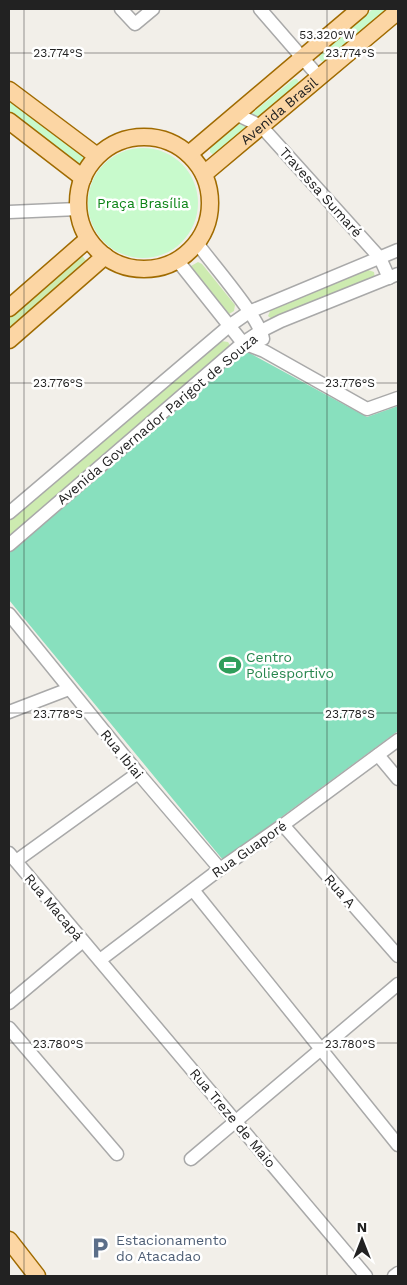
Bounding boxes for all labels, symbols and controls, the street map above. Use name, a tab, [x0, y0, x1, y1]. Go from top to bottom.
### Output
text: 53.320°W	[299, 28, 355, 42]
text: 23.774°S	[33, 46, 83, 60]
text: 23.774°S	[325, 46, 375, 60]
street label: Avenida Brasil	[237, 74, 321, 148]
street label: Travessa Sumaré	[276, 144, 366, 240]
park label: Praça Brasília	[97, 195, 189, 211]
street label: Avenida Governador Parigot de Souza	[54, 330, 260, 508]
text: 23.776°S	[33, 376, 83, 390]
text: 23.776°S	[325, 376, 375, 390]
place label: Centro Poliesportivo	[246, 649, 334, 681]
sports icon: Centro Poliesportivo	[217, 652, 243, 678]
text: 23.778°S	[33, 707, 83, 721]
text: 23.778°S	[325, 707, 375, 721]
street label: Rua Ibiai	[97, 726, 147, 782]
street label: Rua Guaporé	[209, 817, 289, 881]
street label: Rua Macapá	[21, 870, 87, 944]
street label: Rua A	[321, 871, 359, 911]
text: 23.780°S	[33, 1037, 83, 1051]
text: 23.780°S	[325, 1037, 375, 1051]
street label: Rua Treze de Maio	[187, 1065, 279, 1171]
north arrow	[337, 1215, 387, 1265]
text: N	[357, 1219, 367, 1235]
place label: Estacionamento do Atacadao	[116, 1232, 227, 1264]
parking icon: Estacionamento do Atacadao	[87, 1235, 113, 1261]

